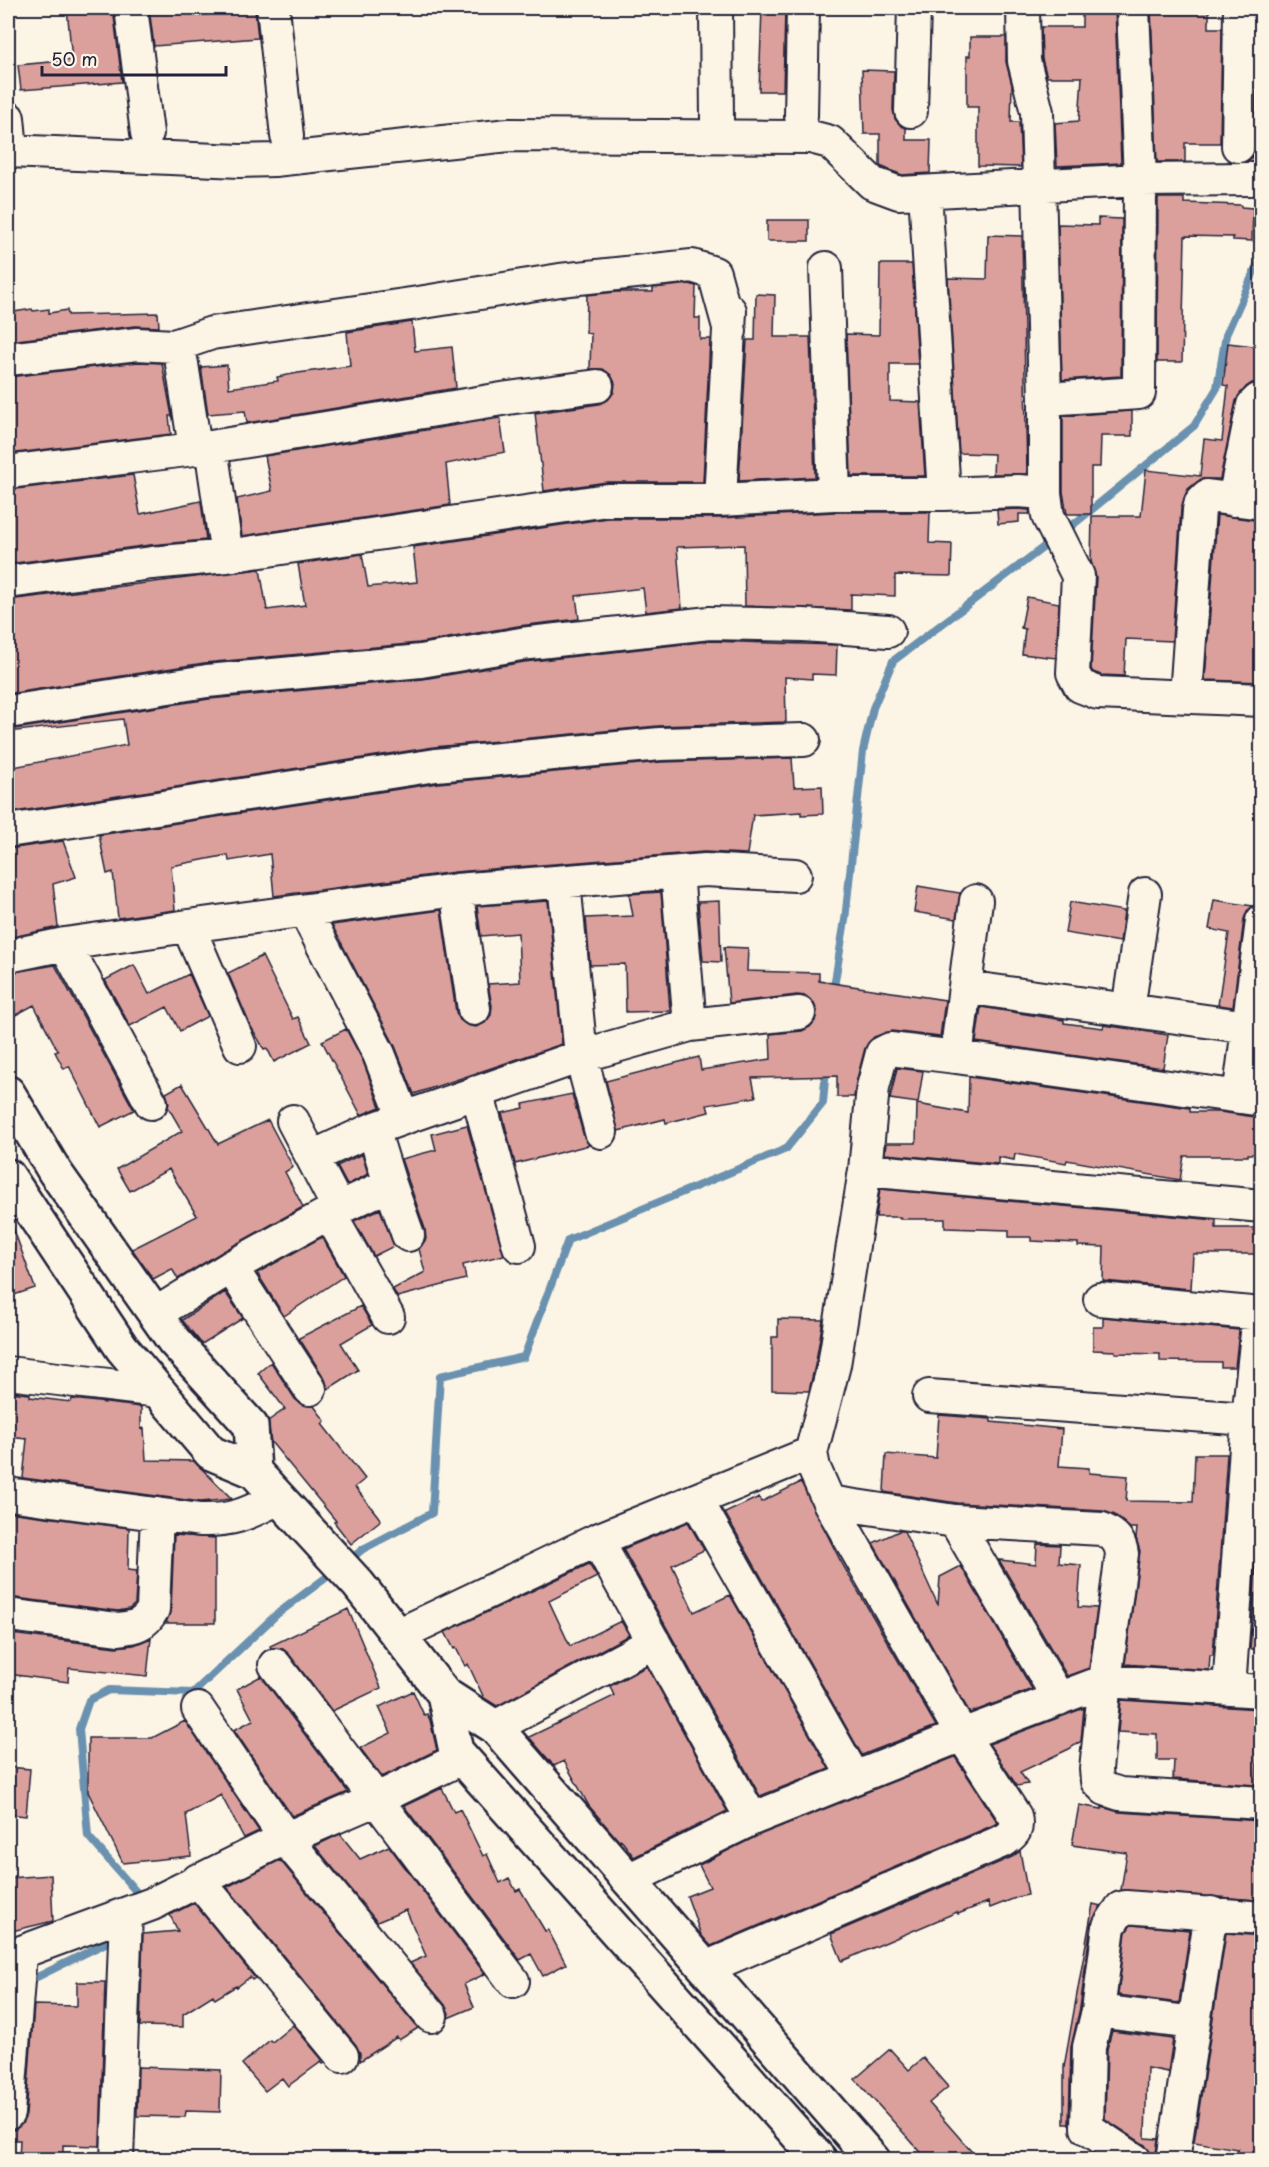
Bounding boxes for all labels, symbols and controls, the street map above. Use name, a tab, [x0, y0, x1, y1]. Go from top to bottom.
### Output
scale bar	[42, 39, 226, 77]
text: 50 m	[51, 45, 98, 72]

